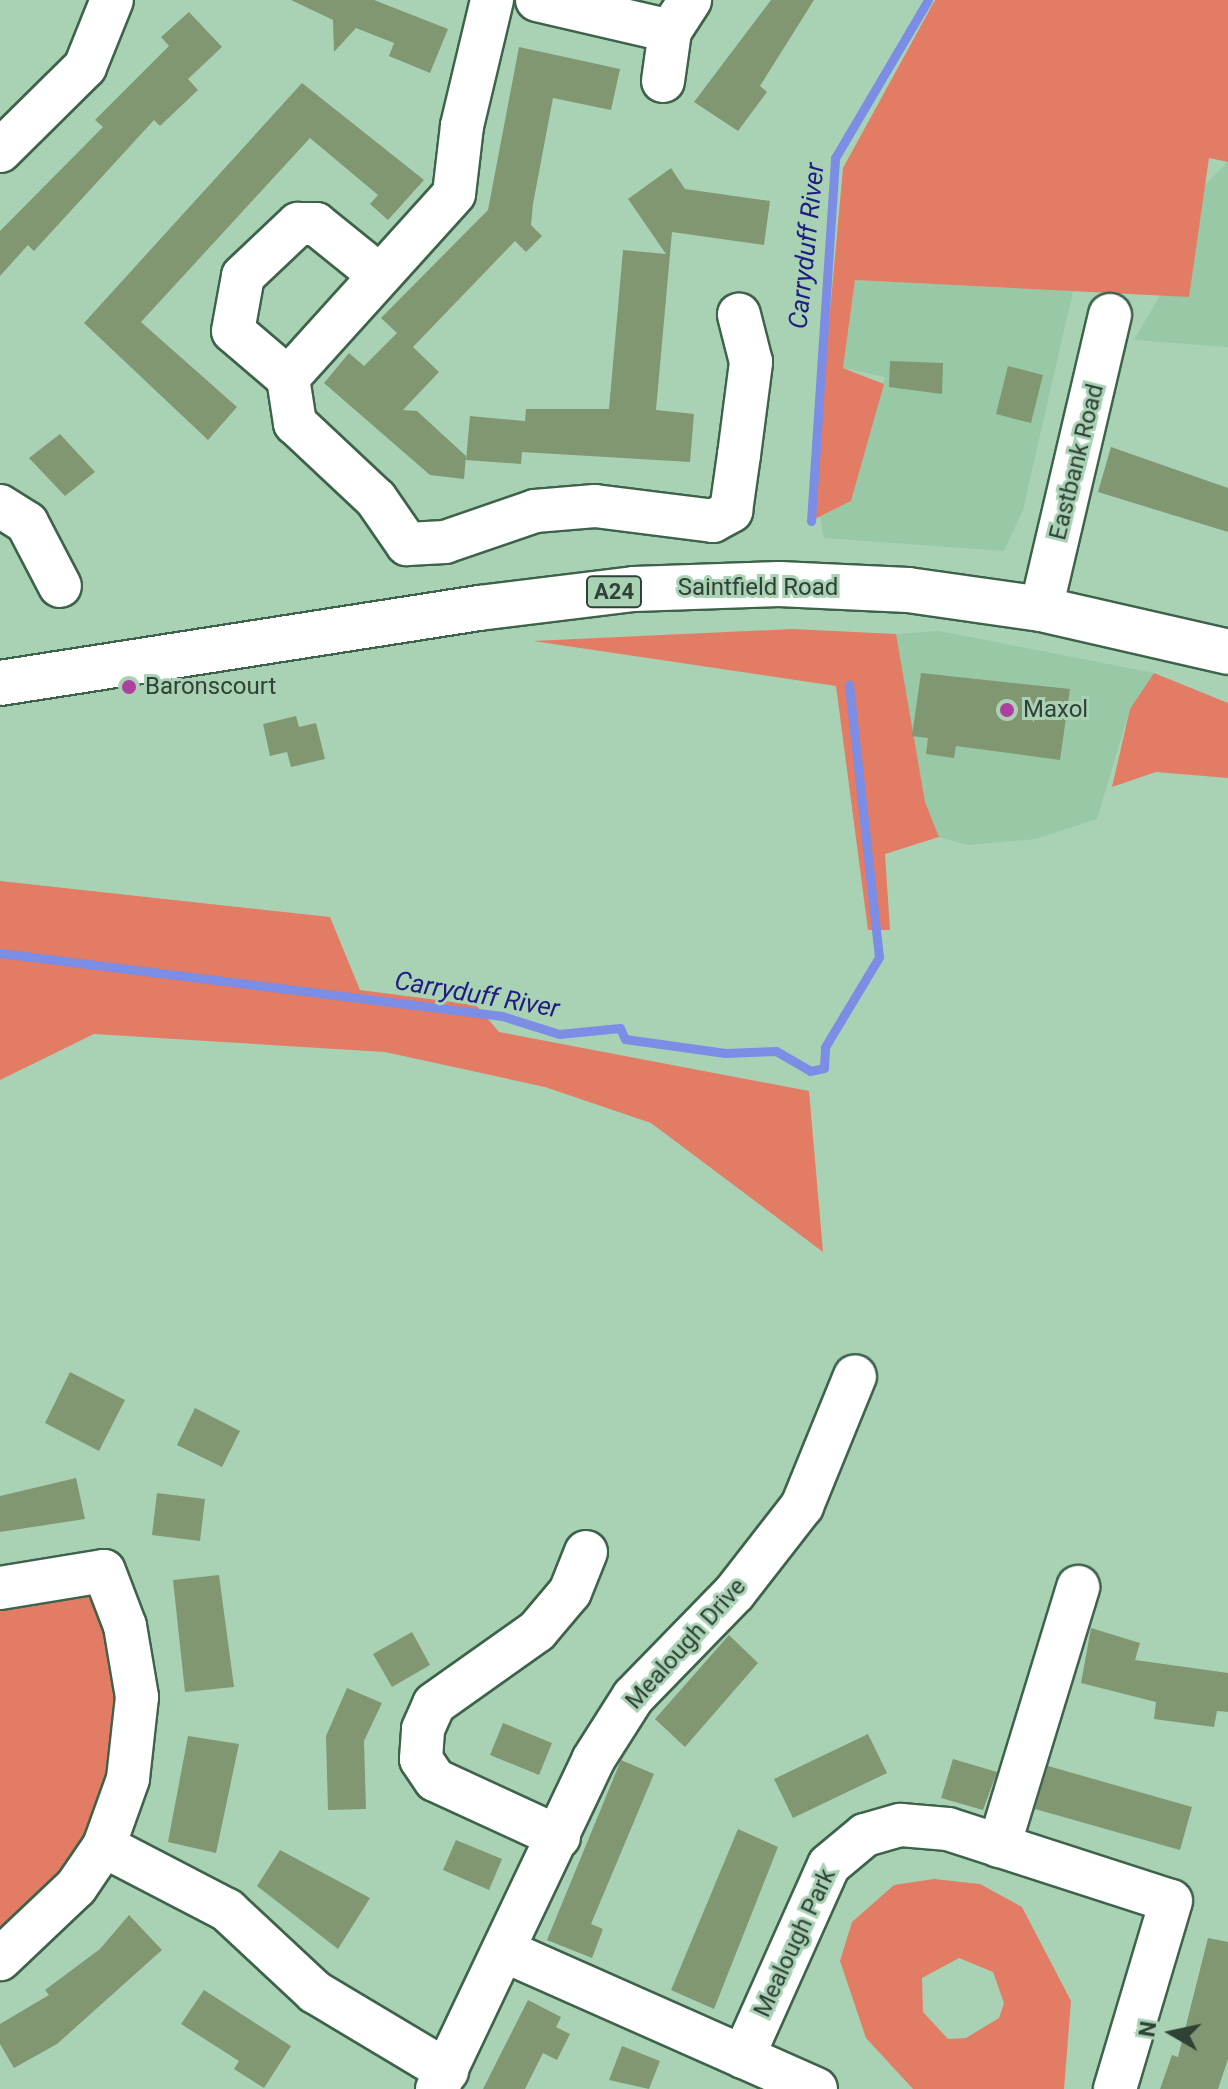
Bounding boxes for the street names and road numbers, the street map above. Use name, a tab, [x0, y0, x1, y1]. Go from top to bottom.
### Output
street label: Eastbank Road	[1044, 381, 1110, 543]
road number: A24	[584, 574, 644, 610]
street label: Saintfield Road	[678, 574, 838, 602]
street label: Mealough Drive	[620, 1573, 752, 1715]
street label: Mealough Park	[748, 1864, 842, 2022]

